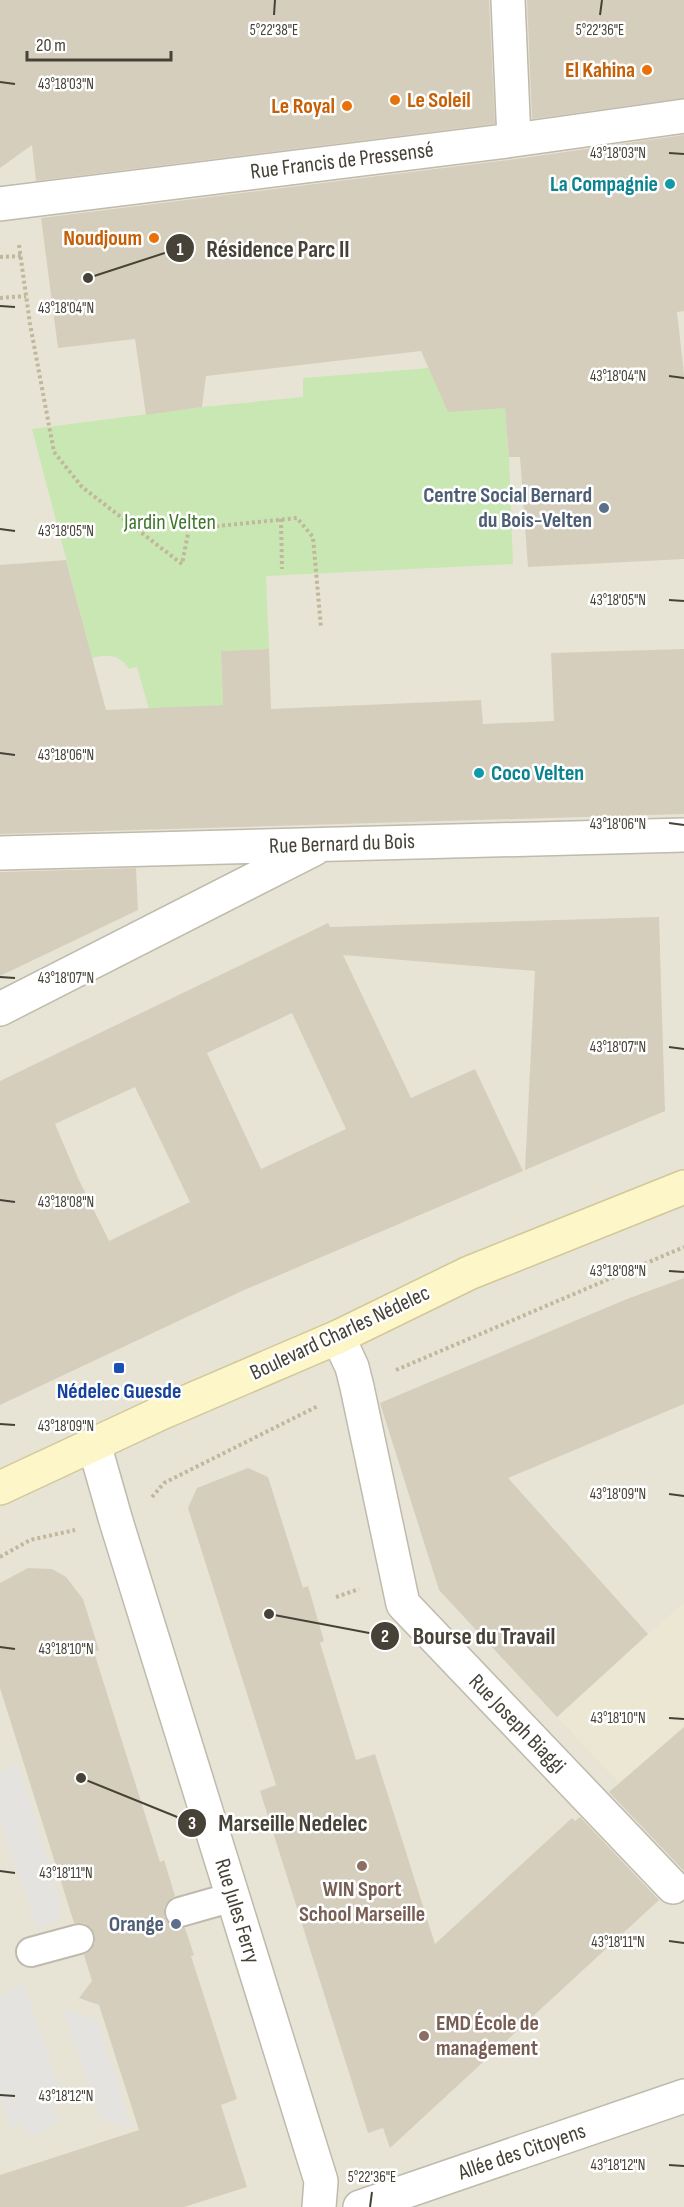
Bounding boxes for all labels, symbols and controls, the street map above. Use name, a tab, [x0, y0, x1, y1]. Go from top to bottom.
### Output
text: 5°22'38"E	[250, 21, 298, 40]
text: 5°22'36"E	[576, 21, 624, 40]
scale bar	[27, 24, 171, 62]
text: 20 m	[36, 35, 66, 56]
place label: El Kahina	[565, 57, 635, 84]
marker: El Kahina	[640, 63, 654, 77]
text: 43°18'03"N	[38, 75, 94, 94]
place label: Le Soleil	[407, 87, 471, 114]
place label: Le Royal	[271, 93, 335, 120]
marker: Le Soleil	[388, 93, 402, 107]
marker: Le Royal	[340, 99, 354, 113]
street label: Rue Francis de Pressensé	[249, 136, 435, 186]
text: 43°18'03"N	[590, 144, 646, 163]
place label: La Compagnie	[550, 171, 658, 198]
marker: La Compagnie	[663, 177, 677, 191]
place label: Noudjoum	[63, 225, 142, 252]
callout: Résidence Parc II	[165, 227, 362, 269]
marker: Noudjoum	[147, 231, 161, 245]
text: Résidence Parc II	[206, 235, 350, 264]
text: 1	[176, 239, 184, 260]
text: 43°18'04"N	[38, 299, 94, 318]
text: 43°18'04"N	[590, 367, 646, 386]
place label: Centre Social Bernard du Bois-Velten	[423, 482, 592, 534]
marker: Centre Social Bernard du Bois-Velten	[597, 501, 611, 515]
park label: Jardin Velten	[123, 509, 216, 536]
text: 43°18'05"N	[38, 522, 94, 541]
text: 43°18'05"N	[590, 591, 646, 610]
text: 43°18'06"N	[38, 746, 94, 765]
place label: Coco Velten	[491, 760, 584, 787]
marker: Coco Velten	[472, 766, 486, 780]
text: 43°18'06"N	[590, 815, 646, 834]
street label: Rue Bernard du Bois	[269, 828, 416, 860]
text: 43°18'07"N	[38, 969, 94, 988]
text: 43°18'07"N	[590, 1038, 646, 1057]
text: 43°18'08"N	[38, 1193, 94, 1212]
text: 43°18'08"N	[590, 1262, 646, 1281]
street label: Boulevard Charles Nédelec	[246, 1280, 434, 1386]
marker: Nédelec Guesde	[112, 1361, 126, 1375]
place label: Nédelec Guesde	[57, 1378, 181, 1405]
text: 43°18'09"N	[38, 1417, 94, 1436]
text: 43°18'09"N	[590, 1485, 646, 1504]
callout: Bourse du Travail	[370, 1615, 567, 1657]
text: Bourse du Travail	[413, 1622, 555, 1651]
text: 2	[381, 1626, 389, 1647]
text: 43°18'10"N	[38, 1640, 94, 1659]
street label: Rue Joseph Biaggi	[463, 1669, 571, 1779]
text: 43°18'10"N	[590, 1709, 646, 1728]
callout: Marseille Nedelec	[177, 1802, 380, 1844]
text: Marseille Nedelec	[218, 1809, 368, 1838]
text: 3	[188, 1813, 196, 1834]
street label: Rue Jules Ferry	[208, 1855, 266, 1967]
marker: WIN Sport School Marseille	[355, 1859, 369, 1873]
text: 43°18'11"N	[39, 1864, 93, 1883]
place label: WIN Sport School Marseille	[299, 1876, 425, 1928]
place label: Orange	[109, 1911, 164, 1938]
marker: Orange	[169, 1917, 183, 1931]
text: 43°18'11"N	[591, 1933, 645, 1952]
place label: EMD École de management	[436, 2010, 539, 2062]
marker: EMD École de management	[417, 2029, 431, 2043]
text: 43°18'12"N	[39, 2087, 93, 2106]
street label: Allée des Citoyens	[454, 2118, 589, 2187]
text: 43°18'12"N	[591, 2156, 645, 2175]
text: 5°22'36"E	[348, 2168, 396, 2187]

